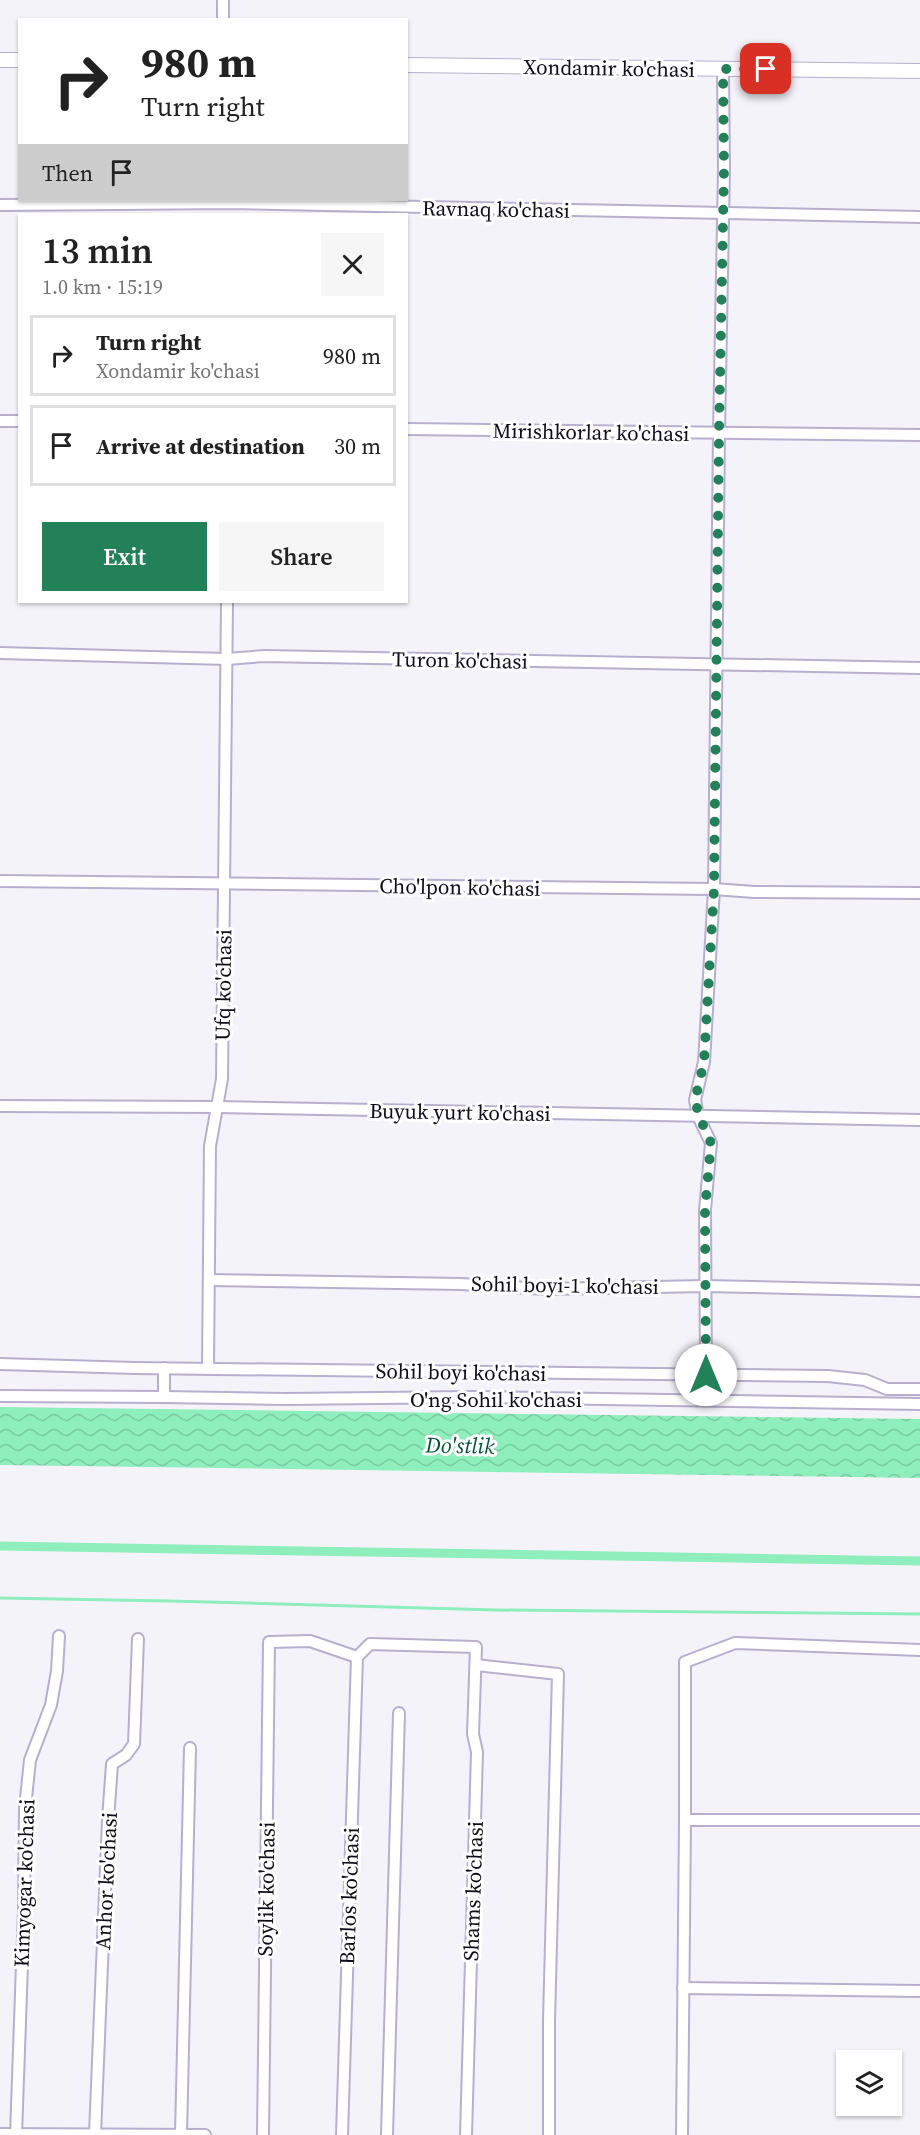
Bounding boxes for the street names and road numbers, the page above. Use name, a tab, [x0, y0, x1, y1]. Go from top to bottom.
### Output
street label: Xondamir ko'chasi	[523, 52, 695, 84]
street label: Ravnaq ko'chasi	[422, 193, 570, 225]
street label: Mirishkorlar ko'chasi	[492, 416, 690, 448]
street label: Turon ko'chasi	[392, 644, 528, 676]
street label: Cho'lpon ko'chasi	[379, 871, 541, 903]
street label: Ufq ko'chasi	[208, 929, 238, 1041]
street label: Buyuk yurt ko'chasi	[369, 1096, 551, 1128]
street label: Sohil boyi-1 ko'chasi	[471, 1269, 659, 1301]
street label: Sohil boyi ko'chasi	[375, 1356, 547, 1388]
street label: O'ng Sohil ko'chasi	[410, 1385, 582, 1414]
street label: Kimyogar ko'chasi	[7, 1798, 41, 1968]
street label: Anhor ko'chasi	[88, 1811, 124, 1951]
street label: Shams ko'chasi	[456, 1820, 490, 1962]
street label: Soylik ko'chasi	[250, 1821, 282, 1957]
street label: Barlos ko'chasi	[332, 1827, 366, 1965]

